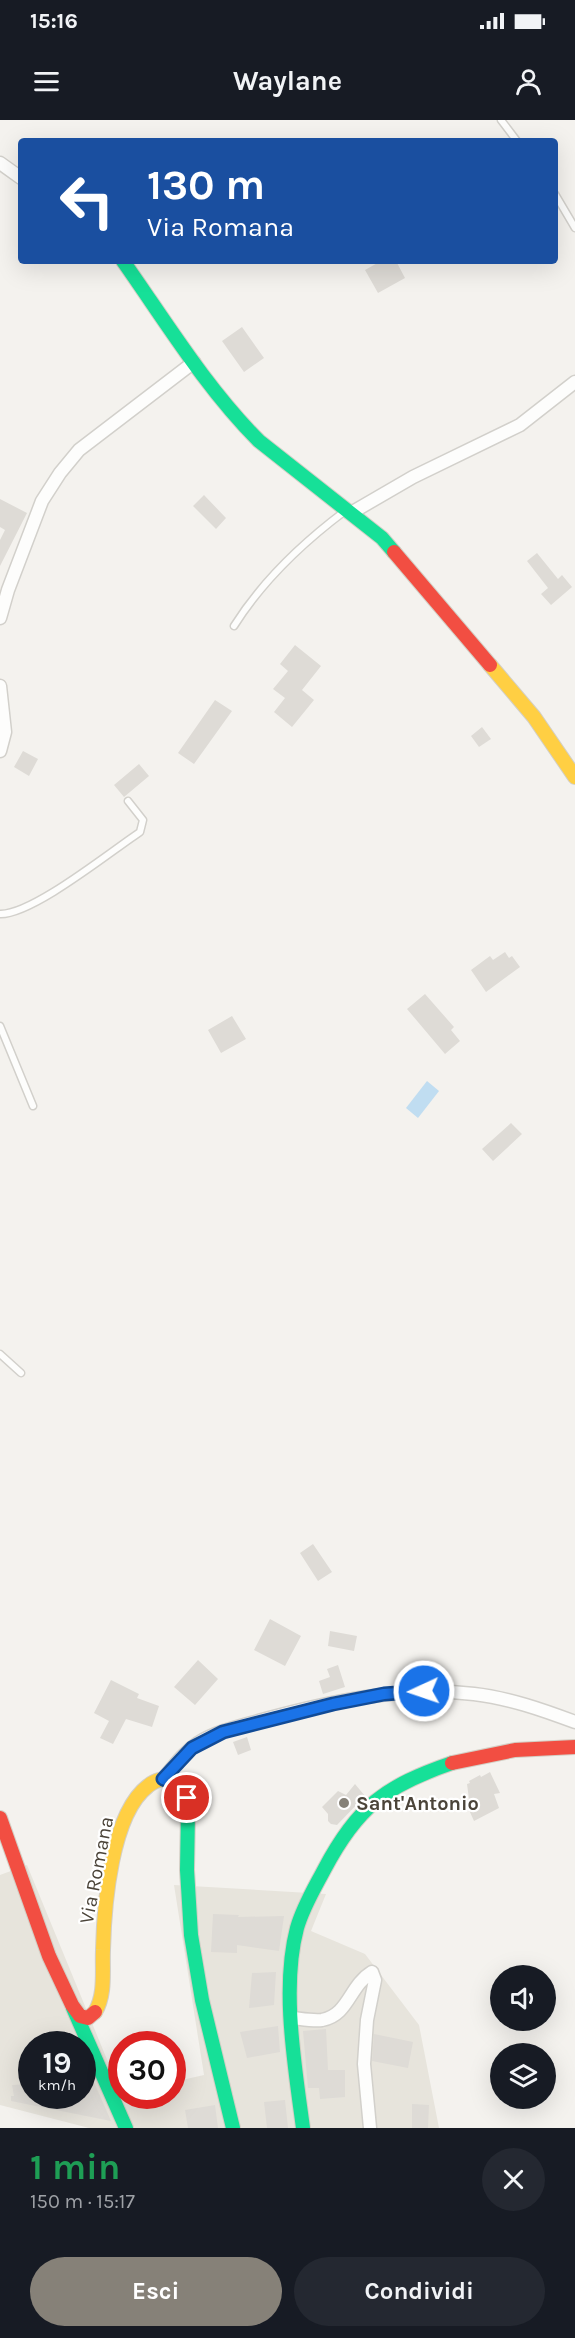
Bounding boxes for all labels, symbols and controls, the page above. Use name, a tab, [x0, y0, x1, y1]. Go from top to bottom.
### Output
text: 15:16	[30, 8, 78, 34]
icon: menu	[30, 65, 63, 98]
text: Waylane	[233, 65, 342, 97]
icon: person	[512, 65, 545, 98]
text: 130 m	[147, 160, 265, 210]
icon: left	[48, 162, 126, 240]
text: Via Romana	[147, 211, 294, 243]
position arrow	[392, 1659, 456, 1723]
pin	[161, 1772, 212, 1823]
icon: arrive	[170, 1781, 203, 1814]
place label: Sant'Antonio	[356, 1792, 479, 1815]
marker: Sant'Antonio	[337, 1796, 351, 1810]
street label: Via Romana	[75, 1814, 118, 1926]
map controls	[490, 1965, 556, 2109]
button: sound	[490, 1965, 556, 2031]
speed limit sign: 30	[108, 2031, 186, 2109]
button: layers	[490, 2043, 556, 2109]
text: 19	[42, 2045, 71, 2081]
text: km/h	[38, 2076, 76, 2094]
text: 1 min	[30, 2146, 120, 2188]
button: close	[482, 2148, 545, 2211]
text: 150 m · 15:17	[30, 2190, 135, 2213]
button: Esci	[30, 2257, 282, 2326]
button: Condividi	[294, 2257, 545, 2326]

